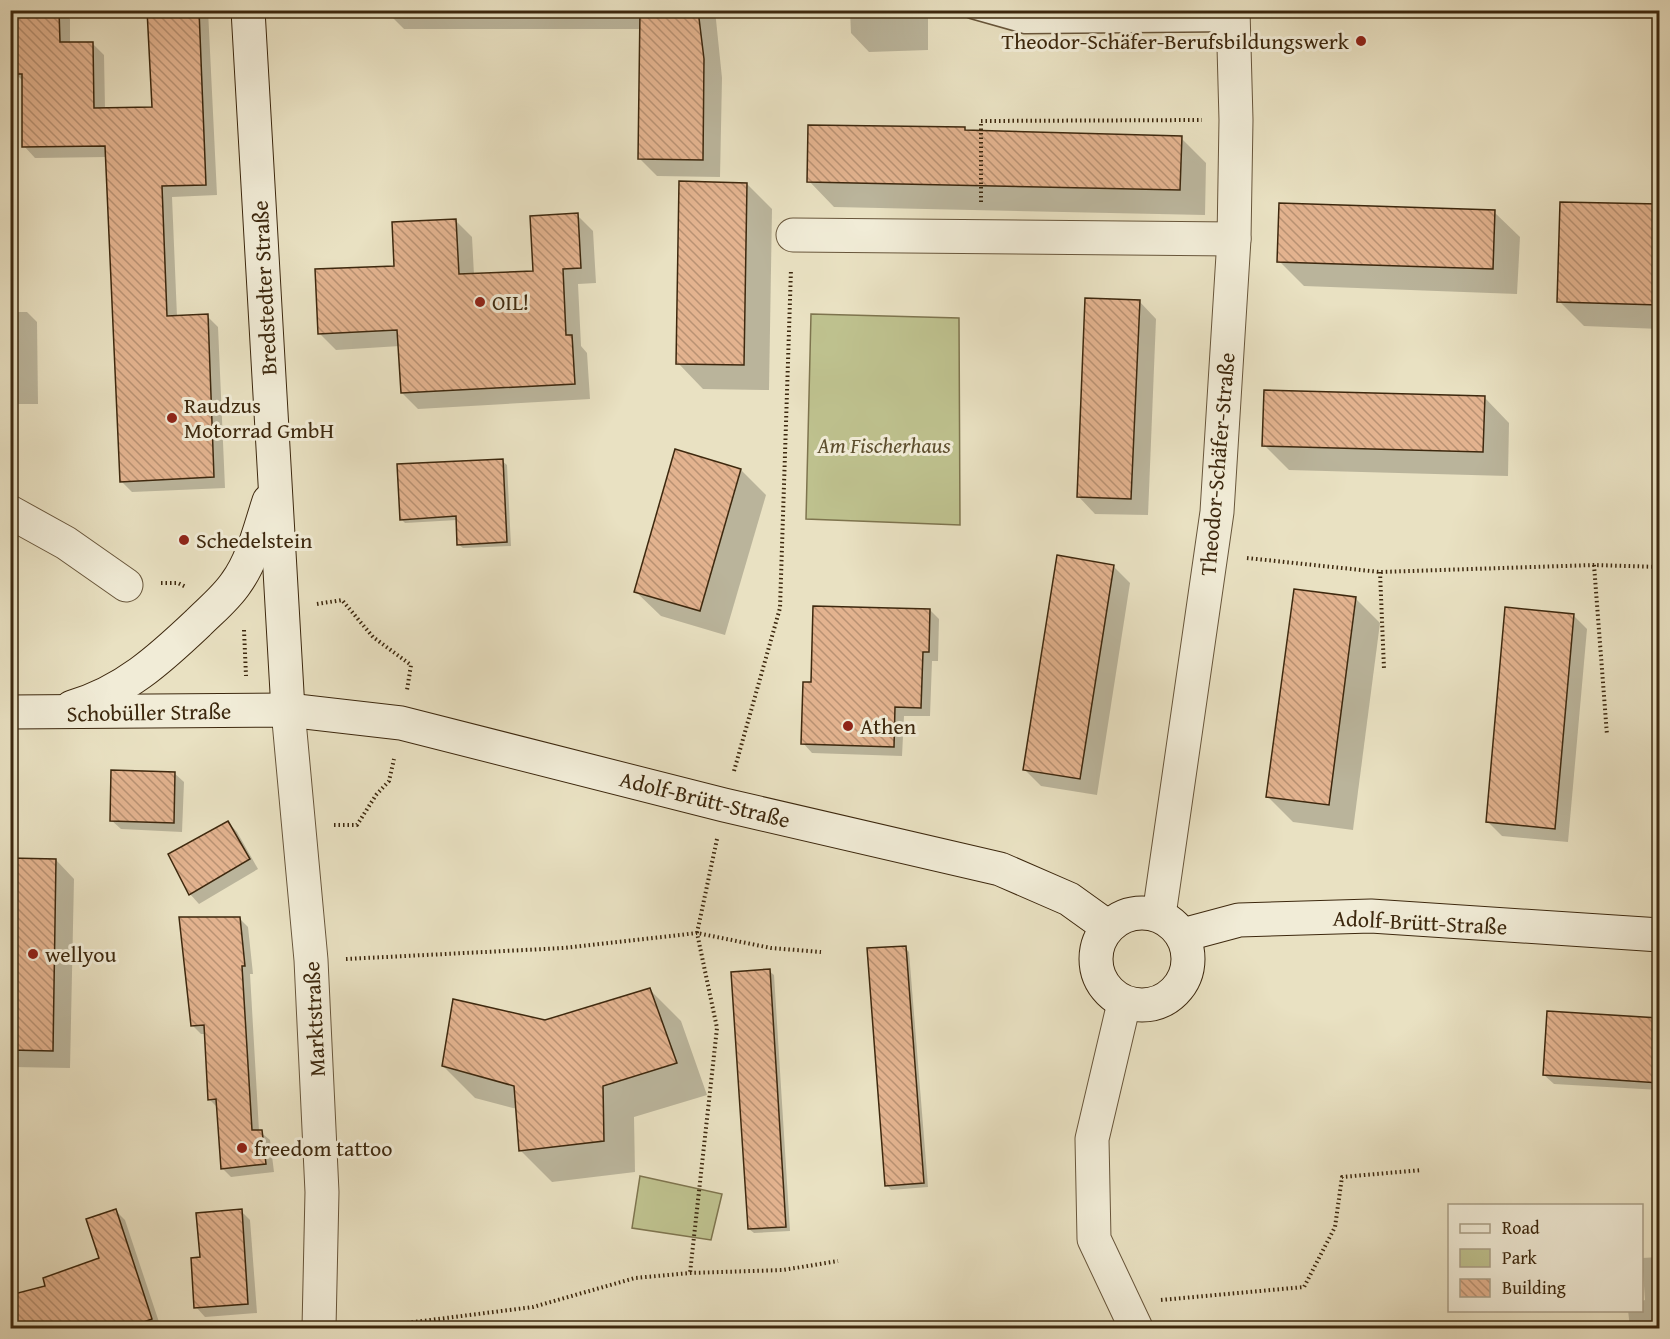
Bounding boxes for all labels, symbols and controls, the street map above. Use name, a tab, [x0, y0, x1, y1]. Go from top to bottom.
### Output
place label: Theodor-Schäfer-Berufsbildungswerk	[1002, 25, 1350, 57]
marker: Theodor-Schäfer-Berufsbildungswerk	[1354, 34, 1368, 48]
street label: Bredstedter Straße	[243, 200, 285, 376]
place label: OIL!	[492, 286, 529, 318]
marker: OIL!	[473, 295, 487, 309]
street label: Theodor-Schäfer-Straße	[1191, 351, 1243, 577]
place label: Raudzus Motorrad GmbH	[184, 389, 334, 446]
marker: Raudzus Motorrad GmbH	[165, 411, 179, 425]
park label: Am Fischerhaus	[816, 429, 951, 461]
place label: Schedelstein	[196, 524, 313, 556]
marker: Schedelstein	[177, 533, 191, 547]
street label: Schobüller Straße	[66, 695, 232, 729]
place label: Athen	[860, 710, 917, 742]
marker: Athen	[841, 719, 855, 733]
street label: Adolf-Brütt-Straße	[616, 762, 794, 836]
street label: Adolf-Brütt-Straße	[1332, 901, 1508, 943]
place label: wellyou	[45, 938, 117, 970]
marker: wellyou	[26, 947, 40, 961]
street label: Marktstraße	[295, 961, 333, 1077]
place label: freedom tattoo	[254, 1132, 392, 1164]
marker: freedom tattoo	[235, 1141, 249, 1155]
legend	[1448, 1204, 1643, 1312]
text: Road	[1502, 1214, 1540, 1241]
text: Park	[1502, 1244, 1538, 1271]
text: Building	[1502, 1274, 1566, 1301]

